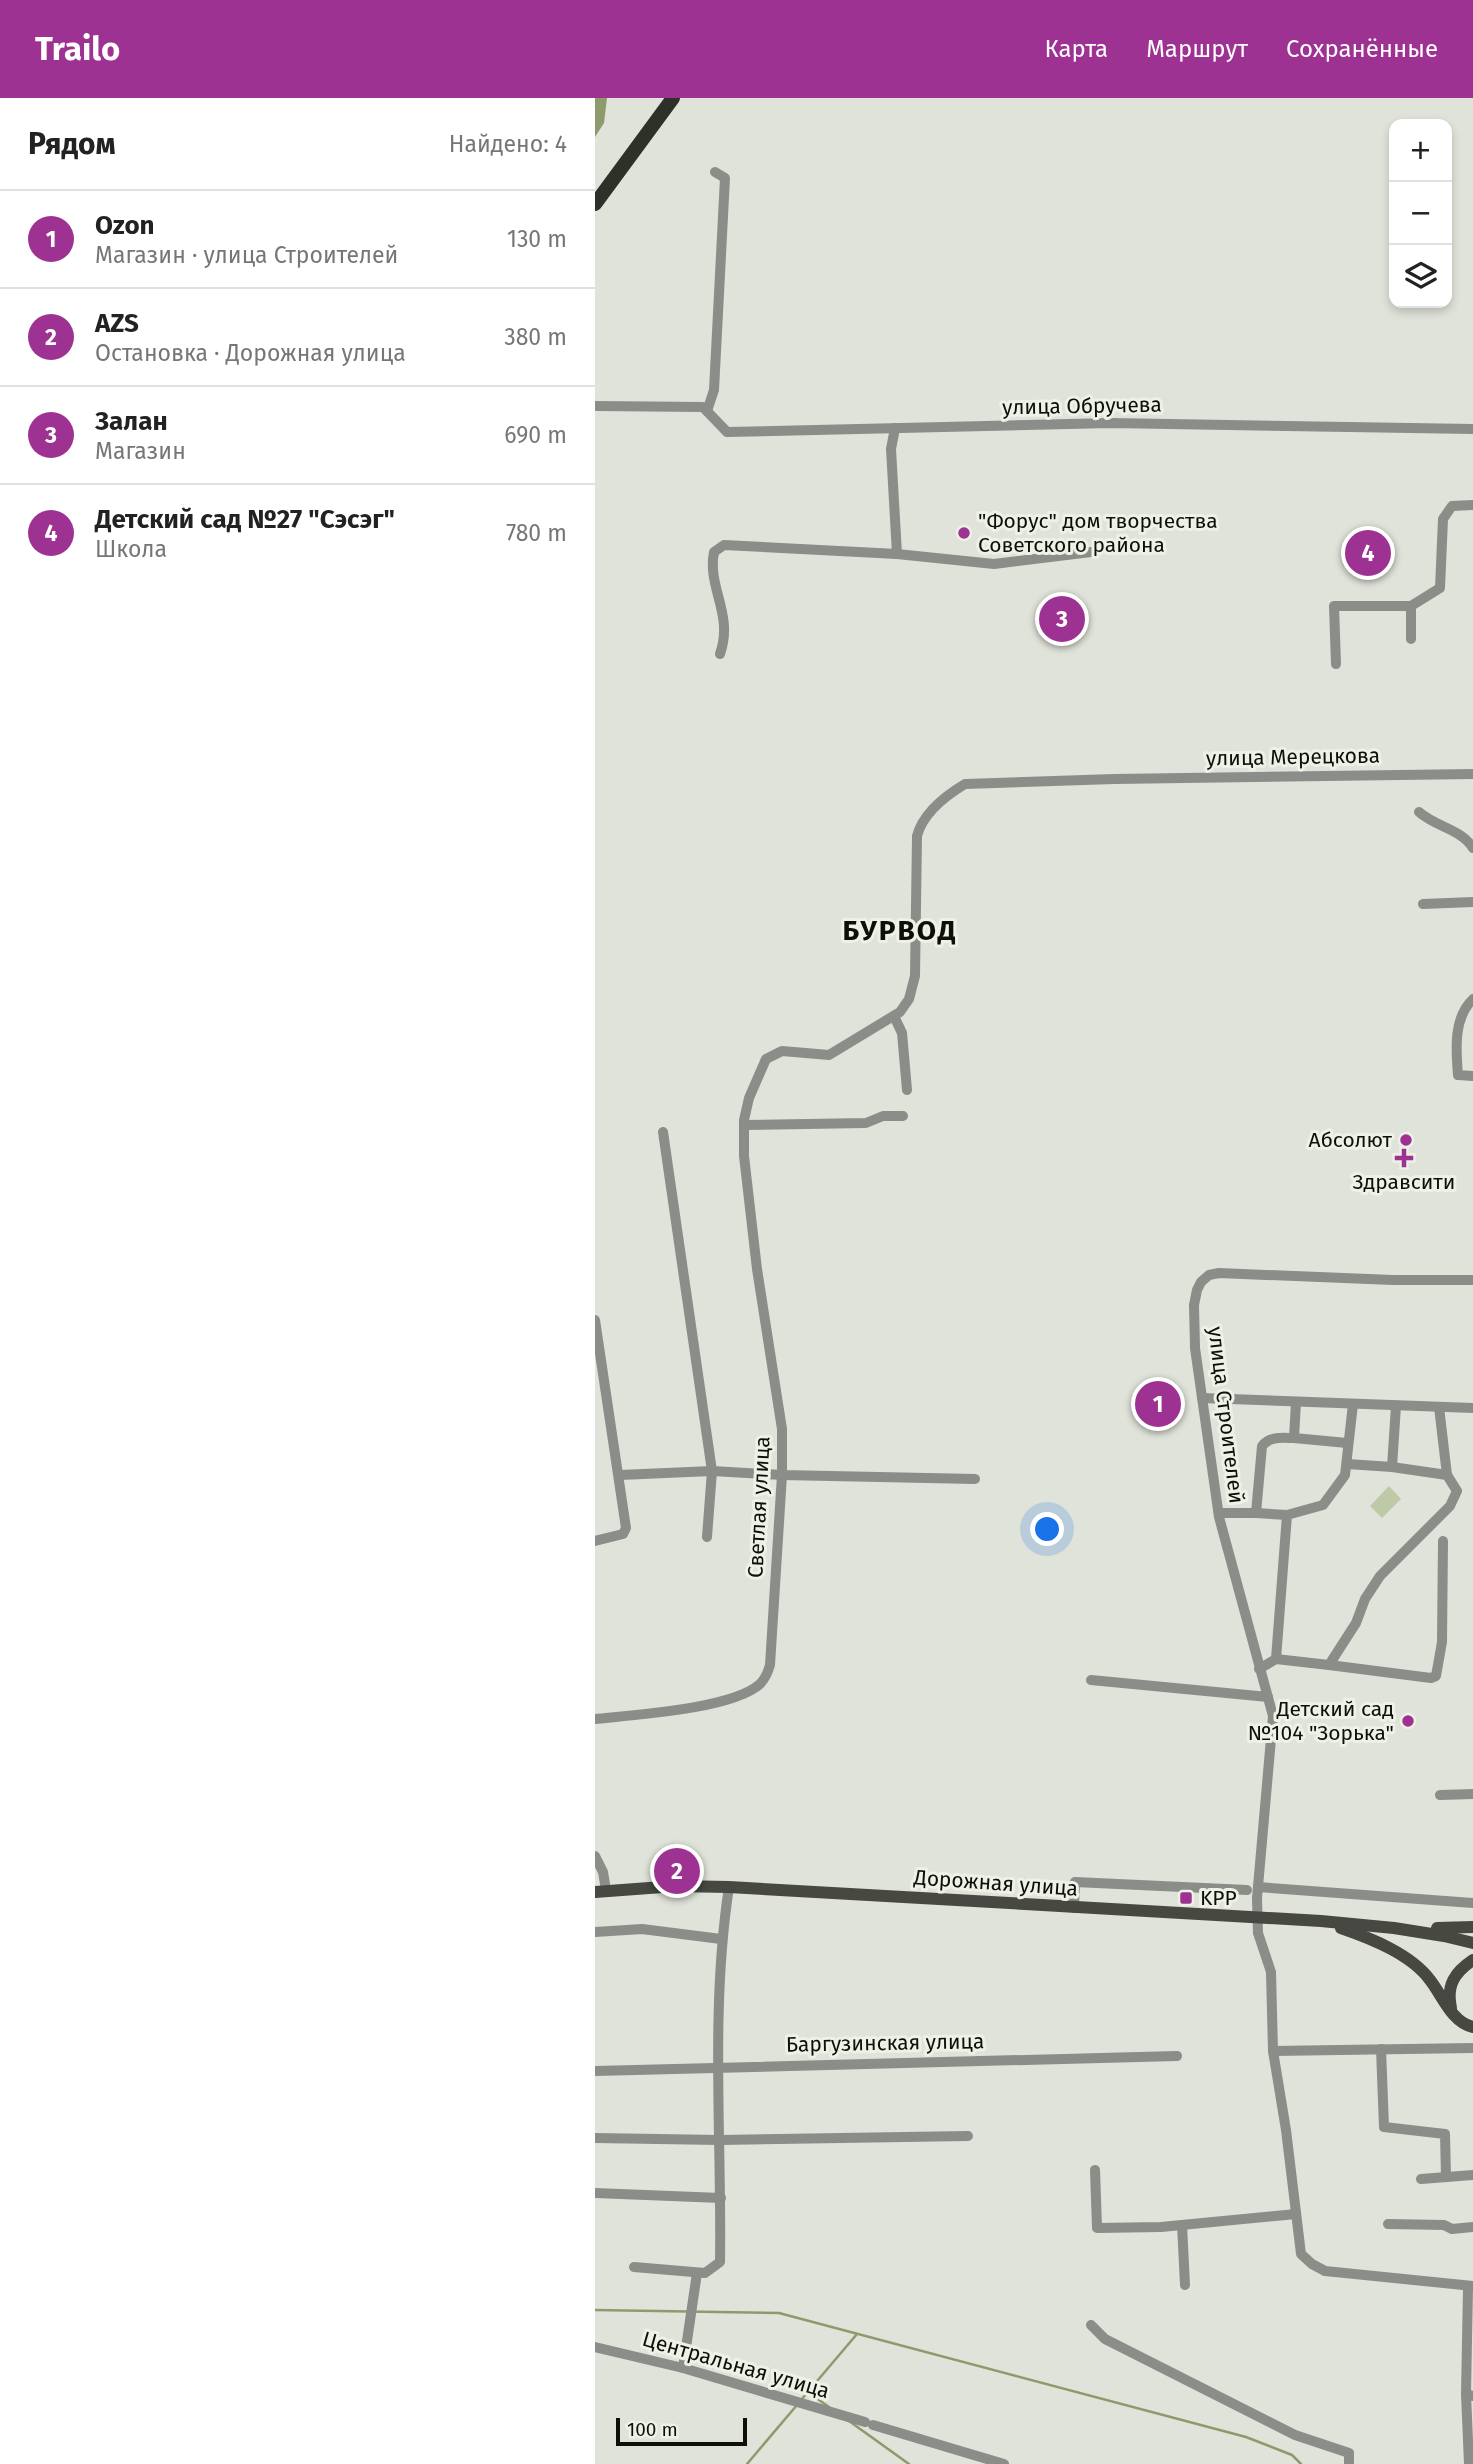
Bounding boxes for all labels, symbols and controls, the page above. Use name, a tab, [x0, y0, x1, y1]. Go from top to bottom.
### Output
text: Trailo	[35, 29, 120, 69]
text: Карта	[1045, 35, 1108, 63]
text: Маршрут	[1146, 35, 1248, 63]
text: Сохранённые	[1286, 35, 1438, 63]
map controls	[1389, 119, 1452, 308]
button: +	[1389, 119, 1452, 182]
text: Рядом	[28, 126, 116, 162]
text: Найдено: 4	[449, 130, 567, 158]
button: −	[1389, 182, 1452, 245]
text: Ozon	[95, 210, 155, 241]
text: 1	[46, 225, 56, 253]
text: 130 m	[507, 225, 567, 253]
text: Магазин · улица Строителей	[95, 241, 398, 269]
button: layers	[1389, 245, 1452, 308]
text: AZS	[95, 308, 139, 339]
text: 2	[45, 323, 57, 351]
text: 380 m	[504, 323, 567, 351]
text: Остановка · Дорожная улица	[95, 339, 406, 367]
street label: улица Обручева	[1002, 392, 1162, 420]
text: Залан	[95, 406, 168, 437]
text: 3	[45, 421, 57, 449]
text: 690 m	[504, 421, 567, 449]
text: Магазин	[95, 437, 186, 465]
text: Детский сад №27 "Сэсэг"	[95, 504, 395, 535]
place label: "Форус" дом творчества Советского района	[978, 508, 1218, 558]
text: 4	[45, 519, 58, 547]
text: 780 m	[506, 519, 567, 547]
marker: "Форус" дом творчества Советского района	[956, 525, 972, 541]
pin: 4	[1345, 527, 1391, 579]
text: Школа	[95, 535, 167, 563]
pin: 3	[1039, 593, 1085, 645]
street label: улица Мерецкова	[1206, 742, 1380, 772]
district label: БУРВОД	[843, 914, 957, 947]
place label: Абсолют	[1309, 1127, 1393, 1153]
marker: Абсолют	[1398, 1132, 1414, 1148]
marker: Здравсити	[1396, 1150, 1412, 1166]
place label: Здравсити	[1353, 1169, 1455, 1195]
street label: улица Строителей	[1202, 1325, 1250, 1505]
pin: 1	[1135, 1378, 1181, 1430]
street label: Светлая улица	[742, 1436, 776, 1578]
your location	[1030, 1512, 1064, 1546]
place label: Детский сад №104 "Зорька"	[1248, 1696, 1394, 1746]
marker: Детский сад №104 "Зорька"	[1400, 1713, 1416, 1729]
pin: 2	[654, 1845, 700, 1897]
street label: Дорожная улица	[912, 1864, 1079, 1902]
place label: KPP	[1200, 1885, 1237, 1911]
marker: KPP	[1178, 1890, 1194, 1906]
street label: Баргузинская улица	[786, 2028, 984, 2058]
street label: Центральная улица	[639, 2326, 833, 2404]
scale bar	[616, 2415, 747, 2447]
text: 100 m	[627, 2418, 678, 2441]

